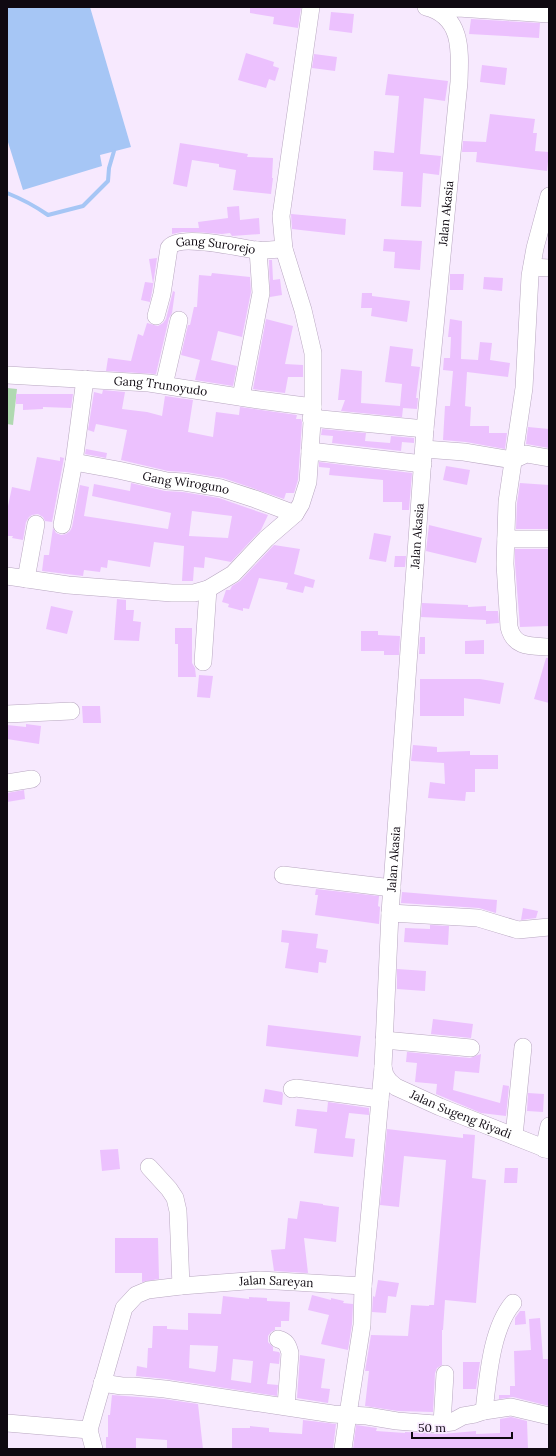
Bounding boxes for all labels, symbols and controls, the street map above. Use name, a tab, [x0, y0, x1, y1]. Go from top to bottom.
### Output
street label: Jalan Akasia	[435, 180, 456, 248]
street label: Gang Surorejo	[174, 233, 257, 257]
street label: Gang Trunoyudo	[113, 373, 208, 399]
street label: Gang Wiroguno	[141, 468, 232, 497]
street label: Jalan Akasia	[407, 503, 427, 570]
street label: Jalan Akasia	[383, 826, 403, 893]
street label: Jalan Sugeng Riyadi	[407, 1086, 514, 1141]
street label: Jalan Sareyan	[237, 1272, 314, 1290]
scale bar	[412, 1414, 512, 1440]
text: 50 m	[418, 1420, 446, 1435]

